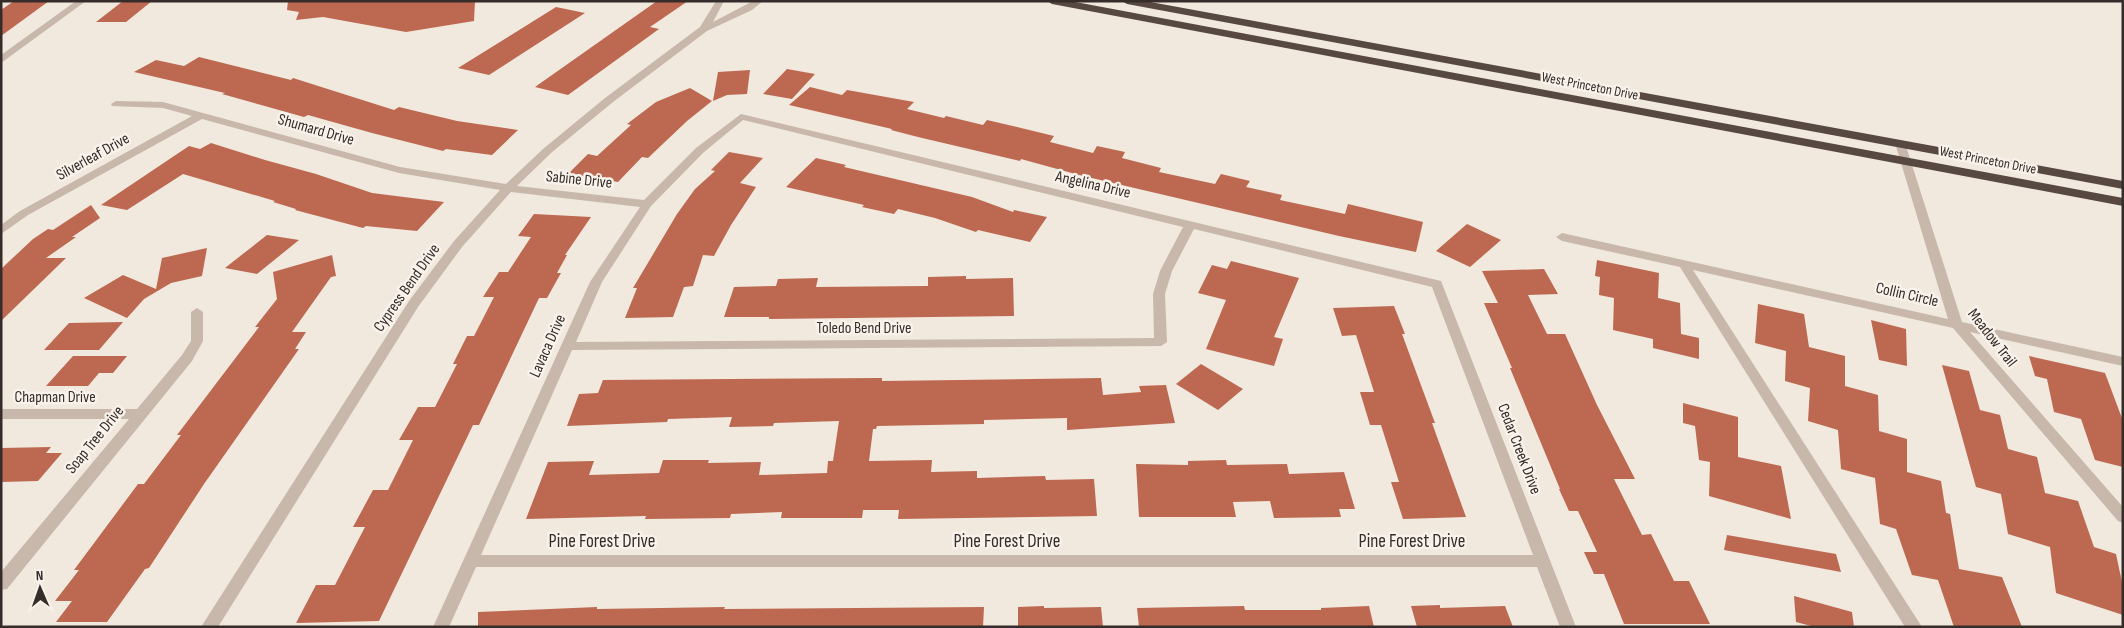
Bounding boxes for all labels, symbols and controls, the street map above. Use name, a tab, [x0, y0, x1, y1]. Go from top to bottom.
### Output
street label: West Princeton Drive	[1540, 68, 1640, 104]
street label: Shumard Drive	[276, 110, 356, 150]
street label: Silverleaf Drive	[53, 129, 133, 185]
street label: West Princeton Drive	[1938, 142, 2038, 178]
street label: Sabine Drive	[545, 167, 613, 193]
street label: Angelina Drive	[1053, 167, 1132, 203]
street label: Cypress Bend Drive	[370, 240, 444, 336]
street label: Collin Circle	[1874, 279, 1940, 311]
street label: Meadow Trail	[1963, 305, 2021, 371]
street label: Lavaca Drive	[526, 312, 570, 380]
street label: Toledo Bend Drive	[817, 319, 911, 338]
street label: Chapman Drive	[14, 388, 96, 407]
street label: Cedar Creek Drive	[1493, 401, 1545, 497]
street label: Soap Tree Drive	[62, 402, 128, 478]
street label: Pine Forest Drive	[549, 530, 655, 553]
street label: Pine Forest Drive	[954, 530, 1060, 553]
street label: Pine Forest Drive	[1359, 530, 1465, 553]
north arrow	[15, 563, 65, 613]
text: N	[36, 567, 44, 584]

